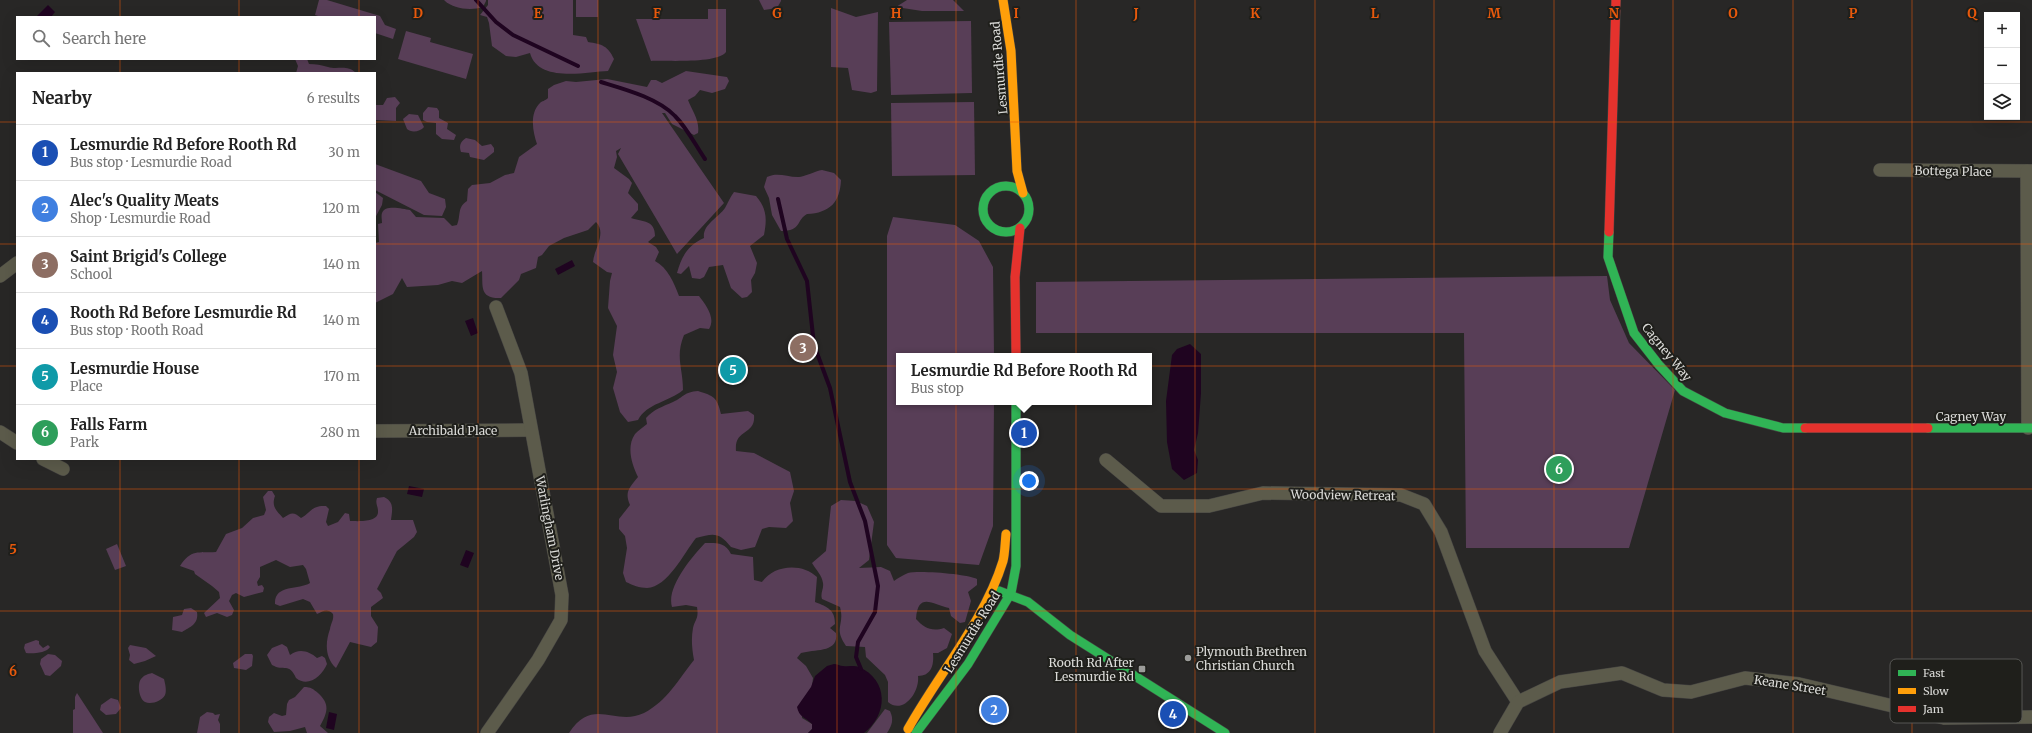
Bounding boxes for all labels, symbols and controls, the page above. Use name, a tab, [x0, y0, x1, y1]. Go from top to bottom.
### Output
text: D	[413, 5, 423, 22]
text: E	[534, 5, 543, 22]
text: F	[653, 5, 661, 22]
text: G	[772, 5, 782, 22]
text: H	[891, 5, 902, 22]
text: I	[1013, 5, 1019, 22]
text: J	[1132, 5, 1139, 22]
text: K	[1250, 5, 1260, 22]
text: L	[1371, 5, 1380, 22]
text: M	[1487, 5, 1501, 22]
text: N	[1609, 5, 1620, 22]
text: O	[1728, 5, 1738, 22]
text: P	[1849, 5, 1858, 22]
text: Q	[1967, 5, 1978, 22]
map controls	[1984, 12, 2020, 120]
button: +	[1984, 12, 2020, 48]
search box	[16, 16, 376, 60]
street label: Lesmurdie Road	[987, 21, 1011, 115]
icon: search	[30, 27, 52, 49]
text: Search here	[62, 29, 146, 48]
button: −	[1984, 48, 2020, 84]
button: layers	[1984, 84, 2020, 120]
text: Nearby	[32, 87, 92, 109]
text: 6 results	[307, 90, 360, 107]
text: Lesmurdie Rd Before Rooth Rd	[70, 135, 297, 154]
text: 1	[42, 144, 48, 161]
text: 30 m	[328, 144, 360, 161]
text: Bus stop · Lesmurdie Road	[70, 154, 232, 171]
street label: Bottega Place	[1914, 163, 1992, 179]
text: Alec's Quality Meats	[70, 191, 219, 210]
text: 2	[41, 200, 49, 217]
text: 120 m	[322, 200, 360, 217]
text: Shop · Lesmurdie Road	[70, 210, 210, 227]
text: Saint Brigid's College	[70, 247, 227, 266]
text: 3	[41, 256, 49, 273]
text: 140 m	[323, 256, 360, 273]
text: School	[70, 266, 112, 283]
text: Rooth Rd Before Lesmurdie Rd	[70, 303, 297, 322]
text: 4	[41, 312, 49, 329]
text: 140 m	[323, 312, 360, 329]
street label: Cagney Way	[1639, 320, 1695, 384]
text: Bus stop · Rooth Road	[70, 322, 203, 339]
pin: 3	[790, 333, 816, 363]
popup	[896, 353, 1152, 405]
pin: 5	[720, 355, 746, 385]
text: Lesmurdie House	[70, 359, 199, 378]
text: Lesmurdie Rd Before Rooth Rd	[911, 361, 1137, 380]
text: 5	[41, 368, 49, 385]
text: 170 m	[323, 368, 360, 385]
text: Place	[70, 378, 103, 395]
text: Bus stop	[911, 380, 964, 397]
street label: Cagney Way	[1936, 409, 2006, 424]
text: Falls Farm	[70, 415, 147, 434]
pin: 1	[1011, 418, 1037, 448]
street label: Archibald Place	[408, 423, 497, 438]
text: 6	[41, 424, 49, 441]
text: 280 m	[320, 424, 360, 441]
text: Park	[70, 434, 99, 451]
pin: 6	[1546, 454, 1572, 484]
your location	[1019, 471, 1039, 491]
street label: Warlingham Drive	[532, 474, 567, 581]
street label: Woodview Retreat	[1289, 487, 1396, 503]
text: 5	[9, 541, 17, 558]
street label: Lesmurdie Road	[941, 588, 1003, 676]
place label: Plymouth Brethren Christian Church	[1196, 644, 1307, 673]
marker: Plymouth Brethren Christian Church	[1183, 653, 1193, 663]
place label: Rooth Rd After Lesmurdie Rd	[1048, 655, 1135, 684]
legend	[1890, 659, 2022, 723]
text: 6	[9, 663, 17, 680]
marker: Rooth Rd After Lesmurdie Rd	[1137, 664, 1147, 674]
text: Fast	[1923, 666, 1946, 680]
street label: Keane Street	[1753, 672, 1827, 698]
text: Slow	[1923, 684, 1949, 698]
pin: 2	[981, 695, 1007, 725]
pin: 4	[1160, 699, 1186, 729]
text: Jam	[1922, 702, 1944, 716]

